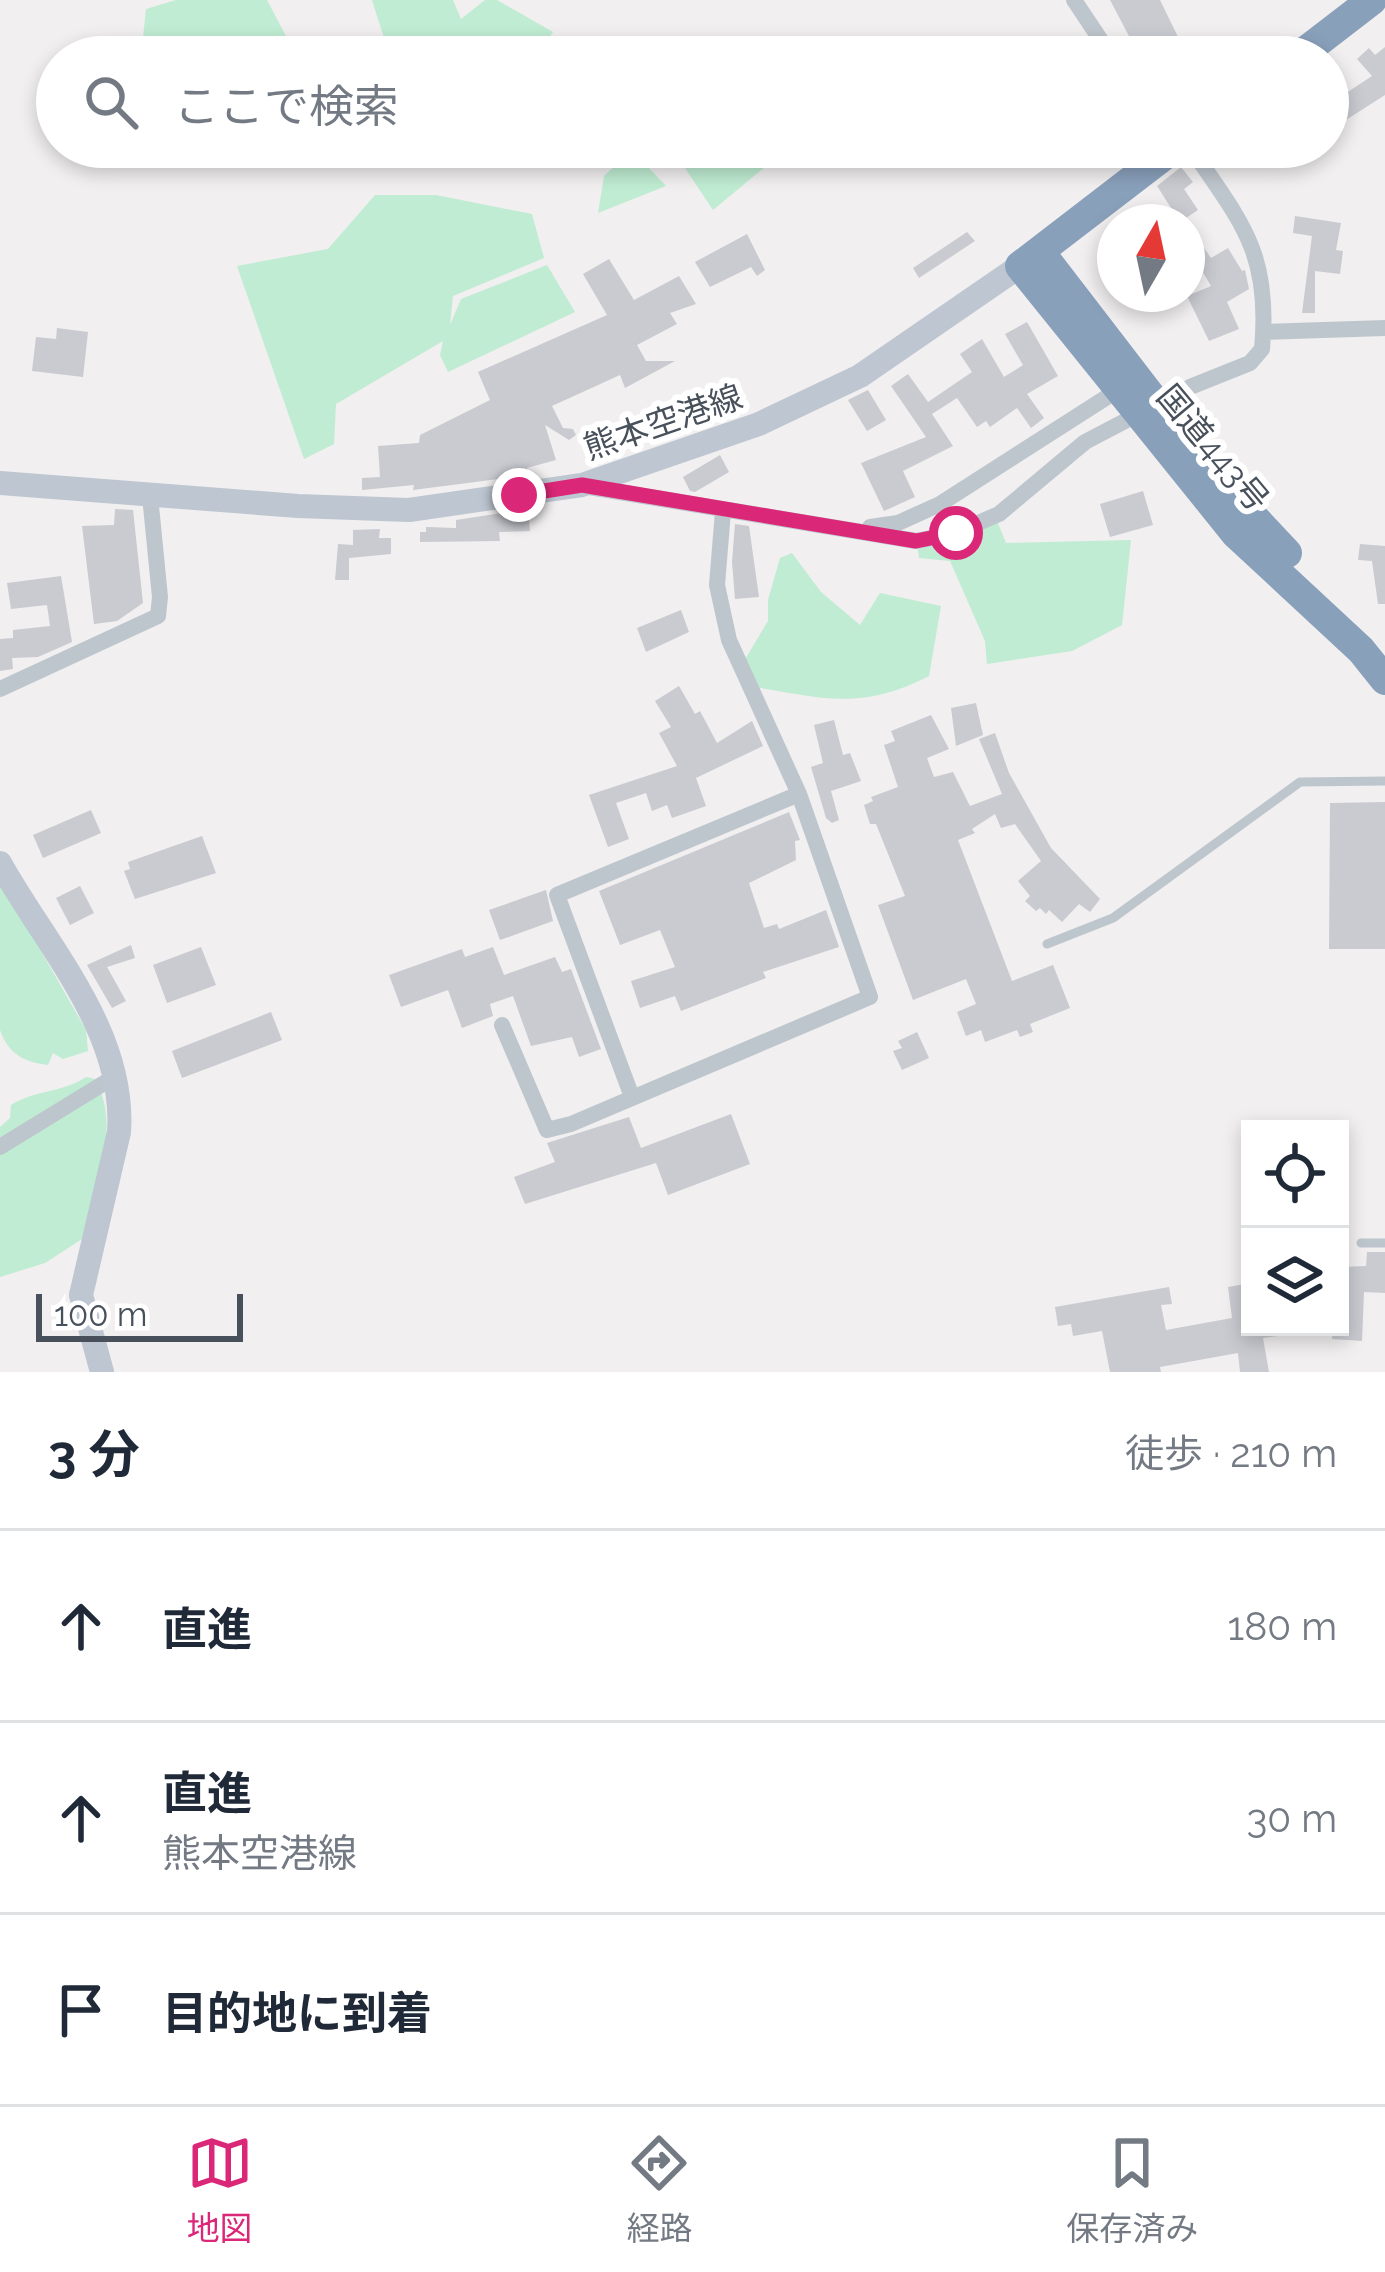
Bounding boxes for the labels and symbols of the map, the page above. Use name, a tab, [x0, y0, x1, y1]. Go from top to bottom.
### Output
north arrow	[1097, 204, 1205, 312]
street label: 熊本空港線	[579, 377, 747, 467]
street label: 国道443号	[1149, 377, 1277, 519]
route end	[492, 468, 546, 522]
route start	[929, 506, 983, 560]
scale bar	[36, 1288, 243, 1341]

